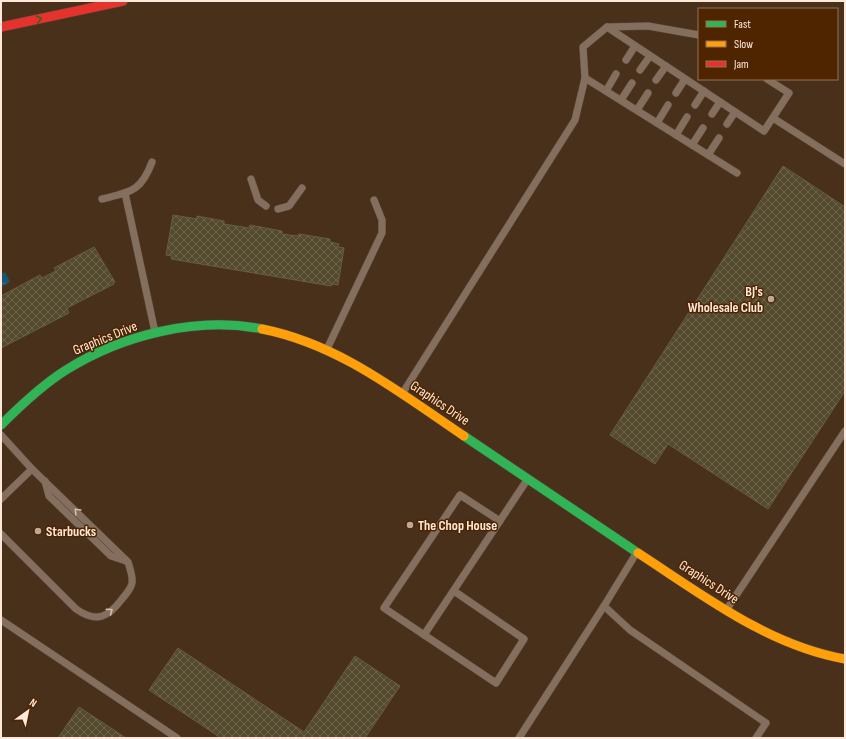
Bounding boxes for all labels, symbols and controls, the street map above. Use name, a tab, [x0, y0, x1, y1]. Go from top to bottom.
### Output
legend	[698, 8, 838, 80]
one-way arrow	[36, 15, 42, 24]
text: Fast	[734, 17, 751, 32]
text: Slow	[734, 37, 753, 52]
text: Jam	[733, 57, 749, 72]
place label: BJ's Wholesale Club	[688, 283, 763, 316]
marker: BJ's Wholesale Club	[766, 294, 776, 304]
street label: Graphics Drive	[70, 317, 140, 359]
street label: Graphics Drive	[407, 377, 473, 429]
one-way arrow	[74, 509, 82, 516]
place label: The Chop House	[418, 517, 497, 534]
marker: The Chop House	[405, 520, 415, 530]
place label: Starbucks	[46, 523, 96, 540]
marker: Starbucks	[33, 526, 43, 536]
street label: Graphics Drive	[676, 556, 742, 608]
one-way arrow	[106, 608, 113, 616]
north arrow	[8, 691, 48, 731]
text: N	[27, 696, 39, 710]

